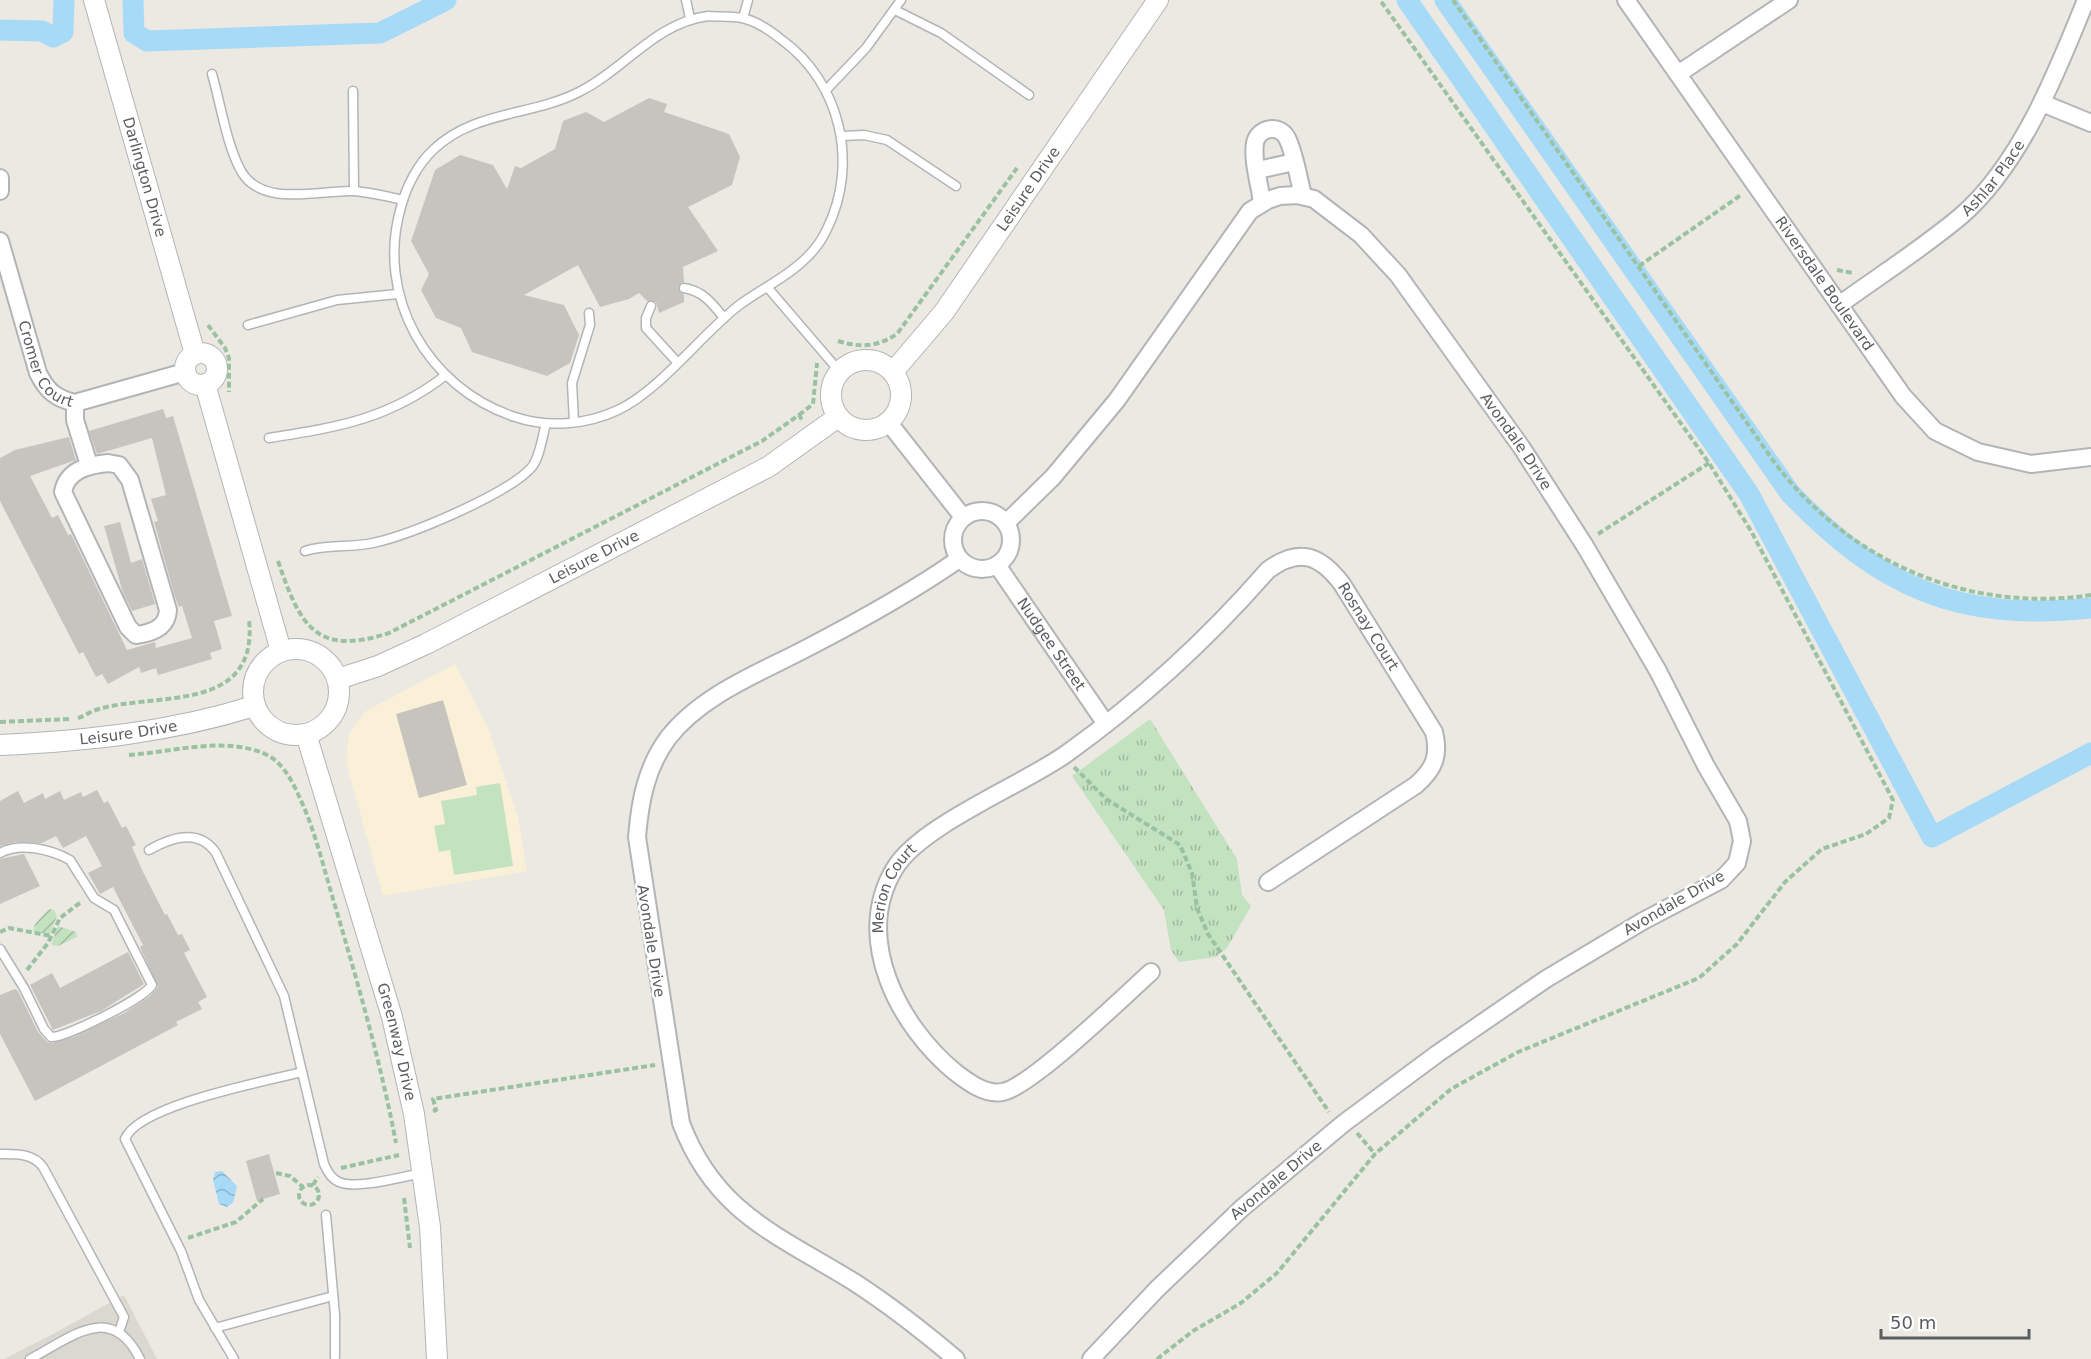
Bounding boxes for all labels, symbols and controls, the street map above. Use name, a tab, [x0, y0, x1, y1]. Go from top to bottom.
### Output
street label: Darlington Drive	[119, 115, 170, 239]
street label: Ashlar Place	[1958, 137, 2028, 220]
street label: Leisure Drive	[993, 143, 1064, 235]
street label: Riversdale Boulevard	[1771, 213, 1877, 354]
street label: Cromer Court	[14, 318, 75, 411]
street label: Avondale Drive	[1476, 389, 1556, 493]
street label: Leisure Drive	[546, 526, 642, 588]
street label: Rosnay Court	[1334, 579, 1403, 674]
street label: Nudgee Street	[1013, 594, 1089, 694]
street label: Leisure Drive	[79, 717, 179, 748]
street label: Merion Court	[869, 840, 920, 934]
street label: Avondale Drive	[1620, 867, 1728, 939]
street label: Avondale Drive	[633, 883, 669, 999]
street label: Greenway Drive	[373, 981, 420, 1102]
street label: Avondale Drive	[1227, 1137, 1325, 1223]
scale bar	[1881, 1302, 2030, 1340]
text: 50 m	[1890, 1312, 1936, 1333]

